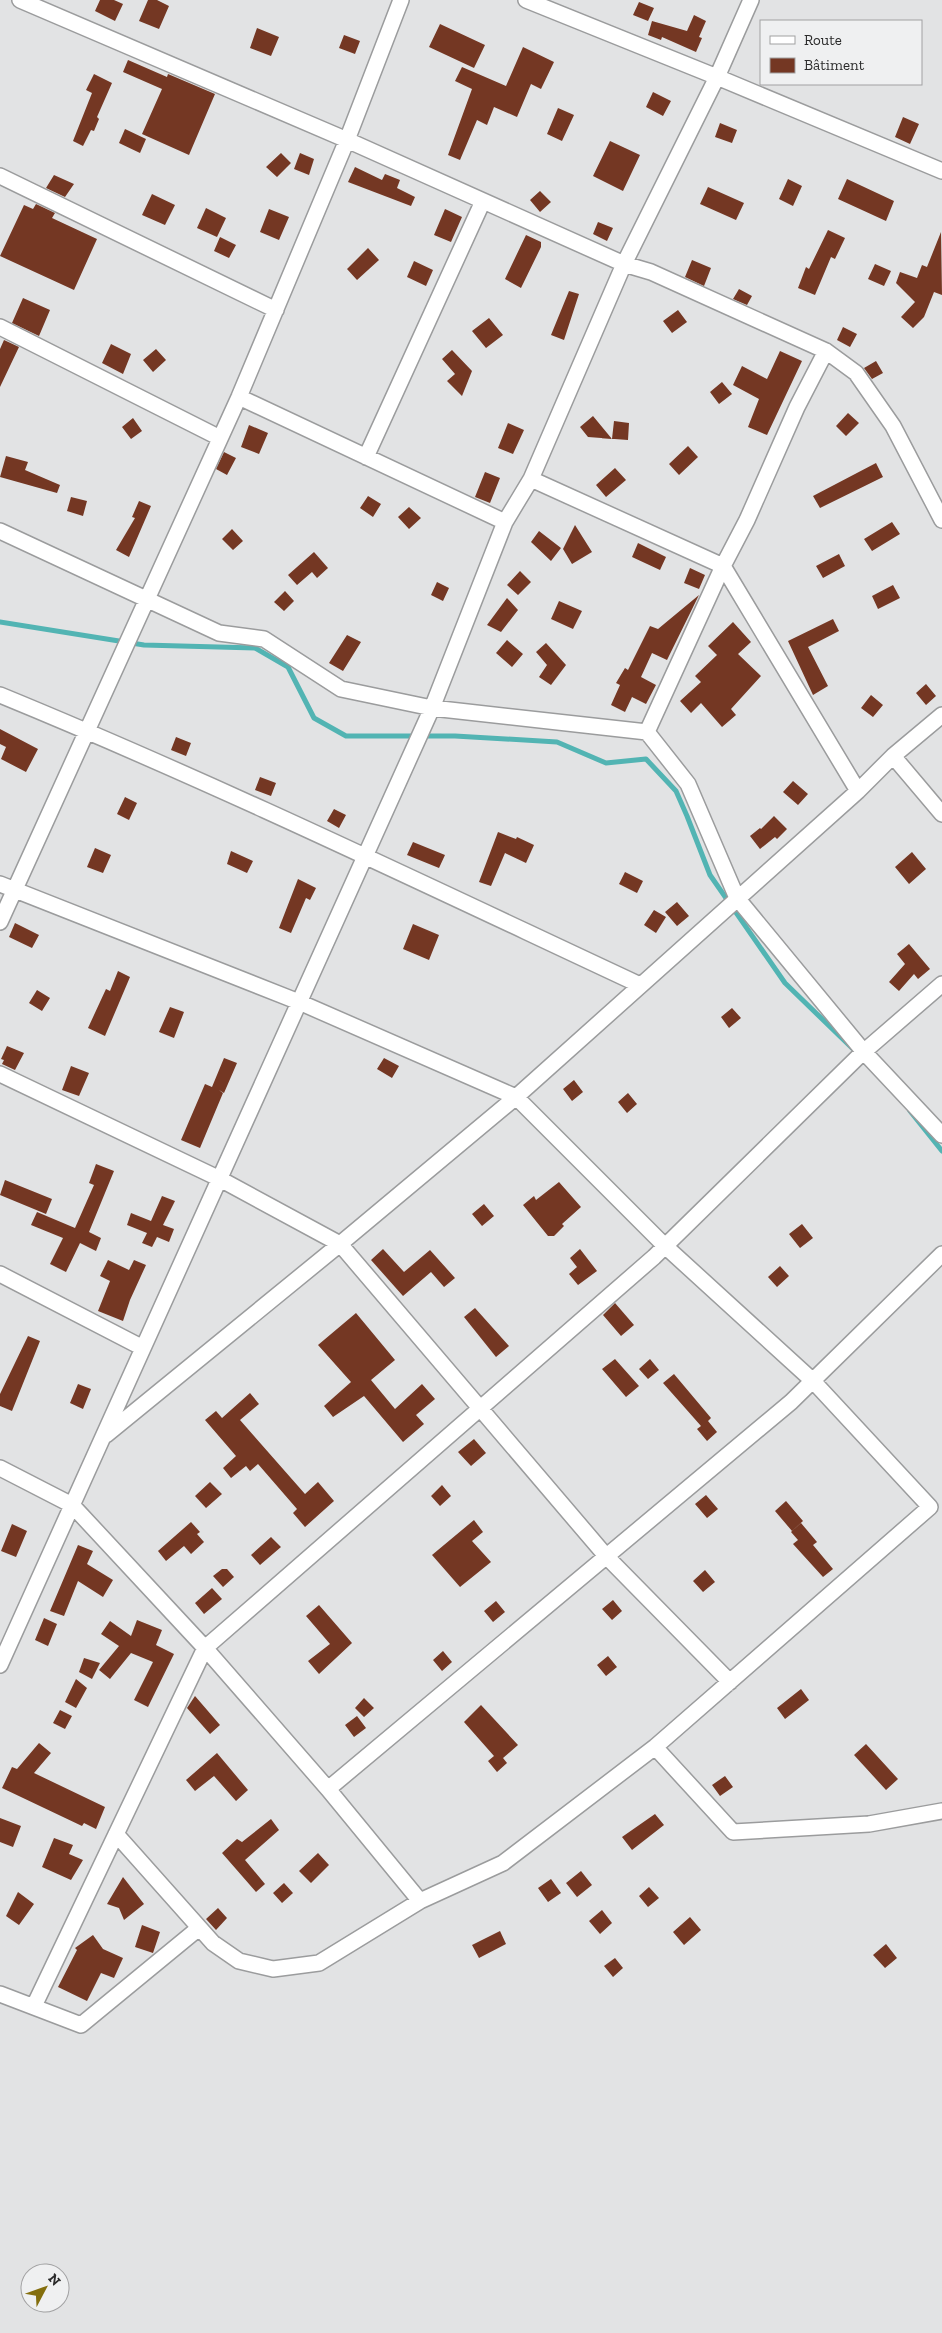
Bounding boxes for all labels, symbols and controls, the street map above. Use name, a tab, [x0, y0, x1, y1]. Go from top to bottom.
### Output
legend	[760, 20, 922, 85]
text: Route	[804, 31, 842, 49]
text: Bâtiment	[804, 56, 865, 74]
north arrow	[20, 2263, 70, 2313]
text: N	[45, 2270, 65, 2290]

